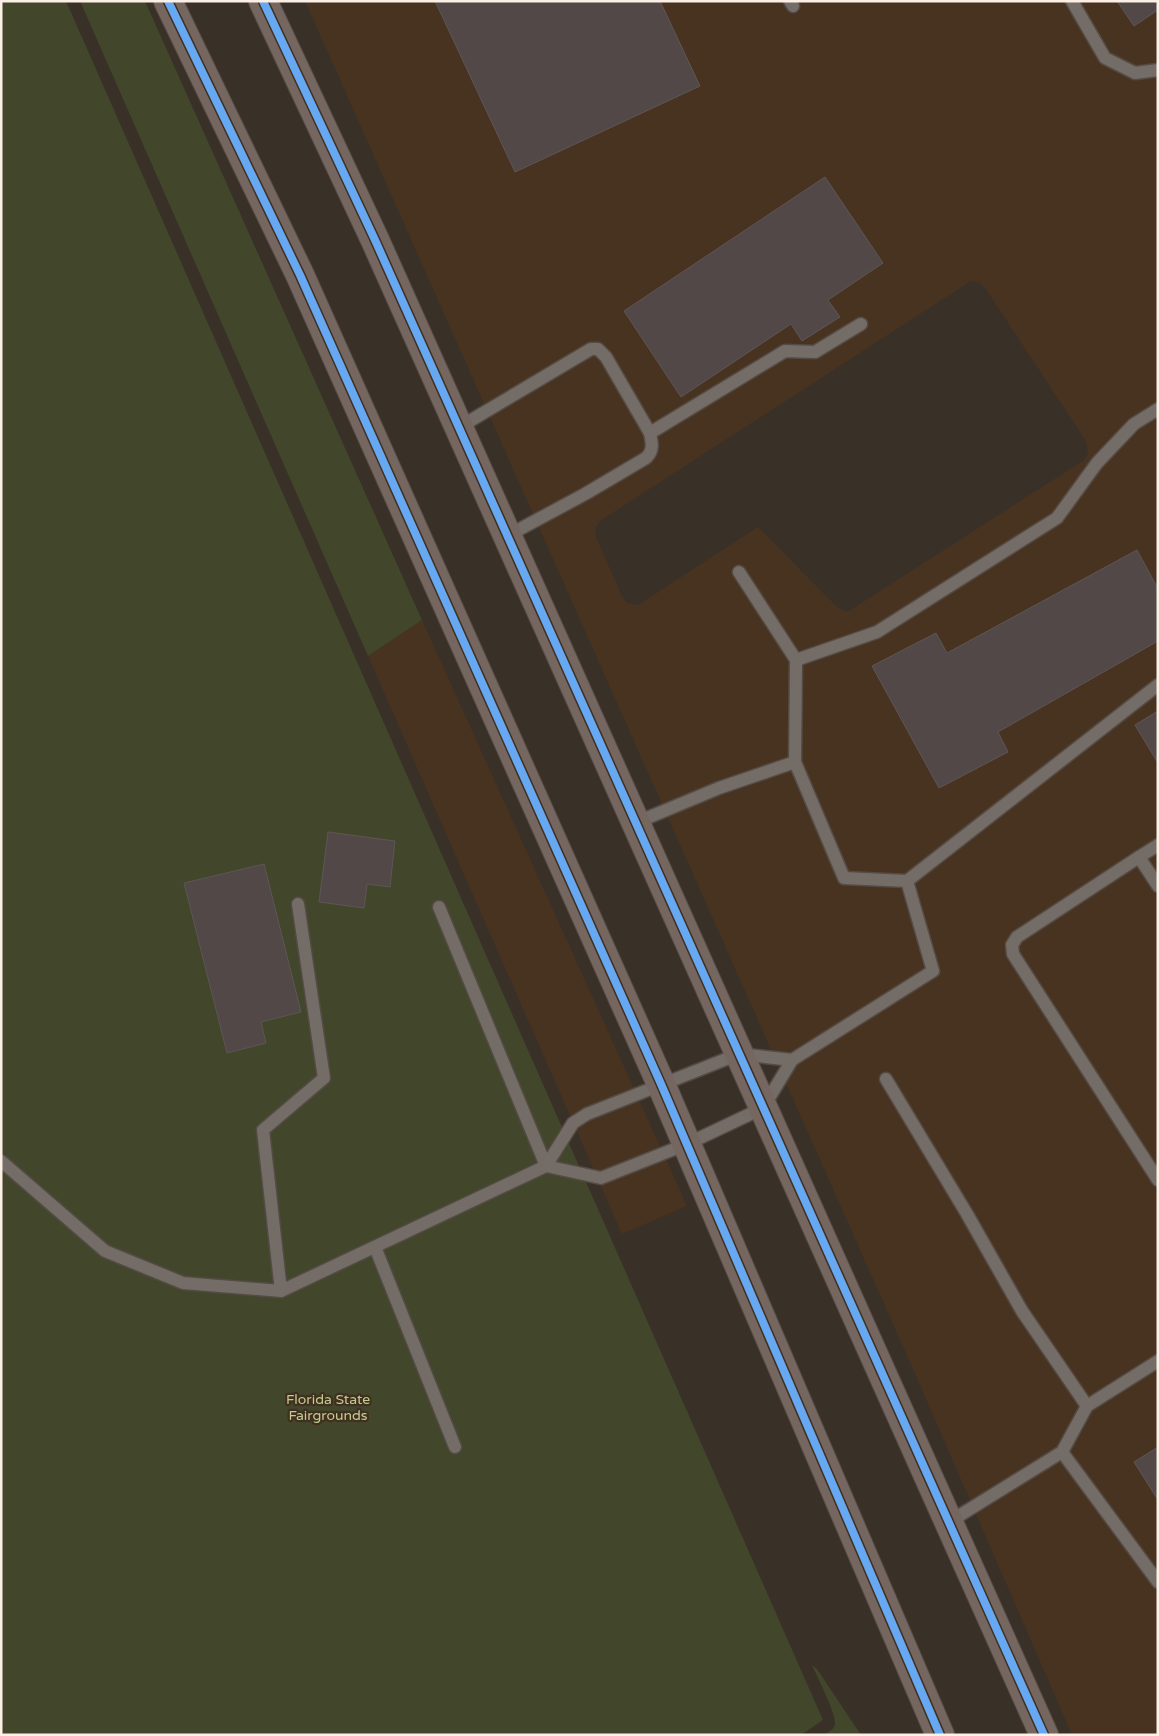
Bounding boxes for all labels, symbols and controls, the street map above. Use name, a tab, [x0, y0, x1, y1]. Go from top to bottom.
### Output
park label: Florida State Fairgrounds	[286, 1391, 370, 1424]

